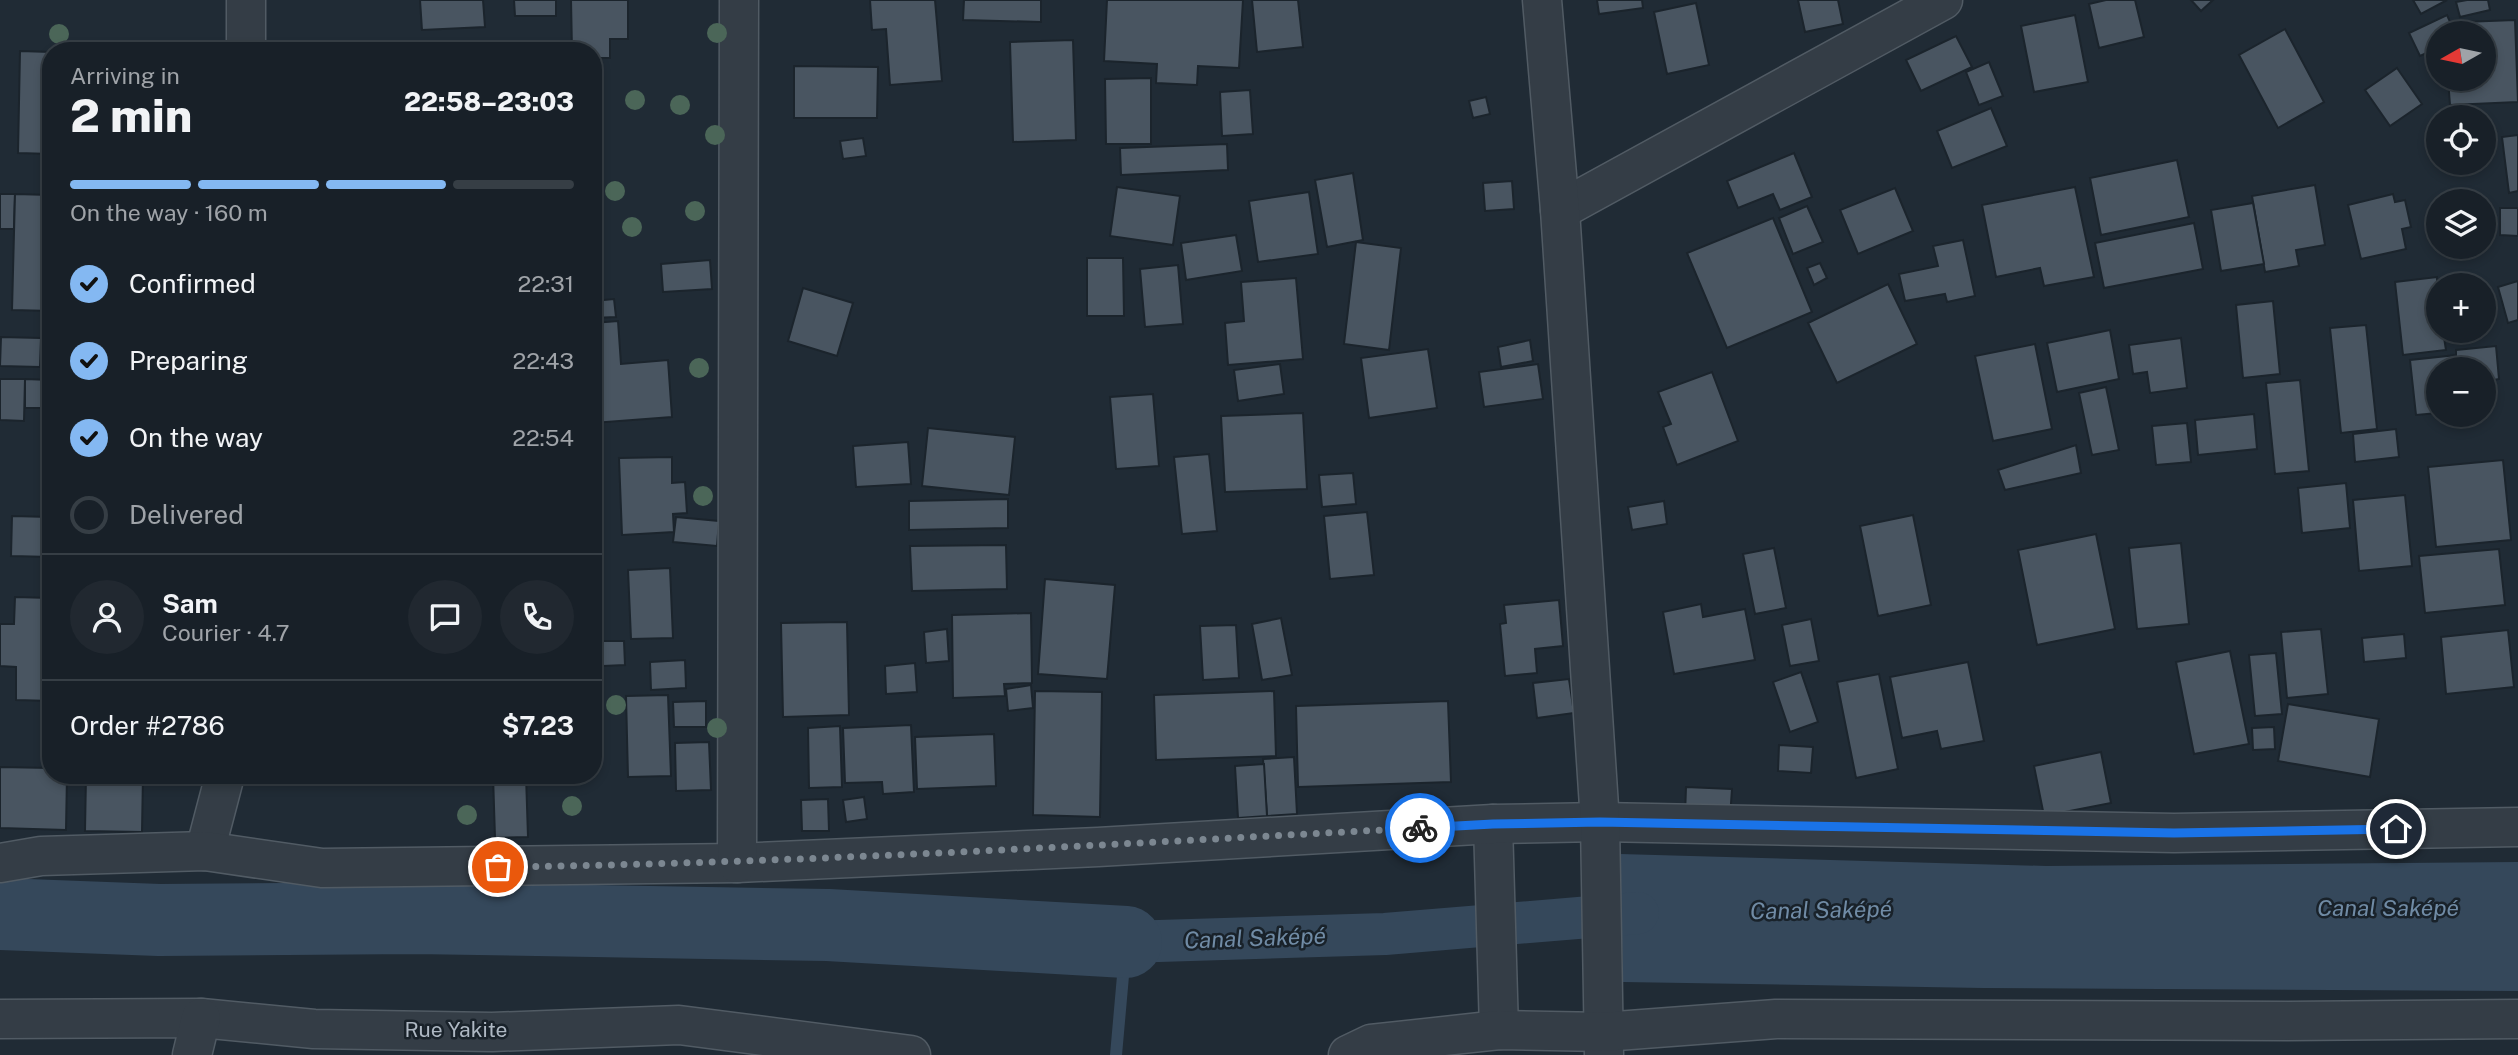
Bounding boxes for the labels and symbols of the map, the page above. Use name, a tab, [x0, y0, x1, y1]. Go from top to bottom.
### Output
north arrow	[2426, 21, 2496, 91]
courier	[1385, 793, 1455, 863]
pin	[2366, 799, 2426, 859]
pin	[468, 837, 528, 897]
water label: Canal Saképé	[2317, 894, 2459, 921]
water label: Canal Saképé	[1750, 895, 1892, 924]
water label: Canal Saképé	[1183, 922, 1327, 953]
street label: Rue Yakite	[405, 1017, 507, 1042]

